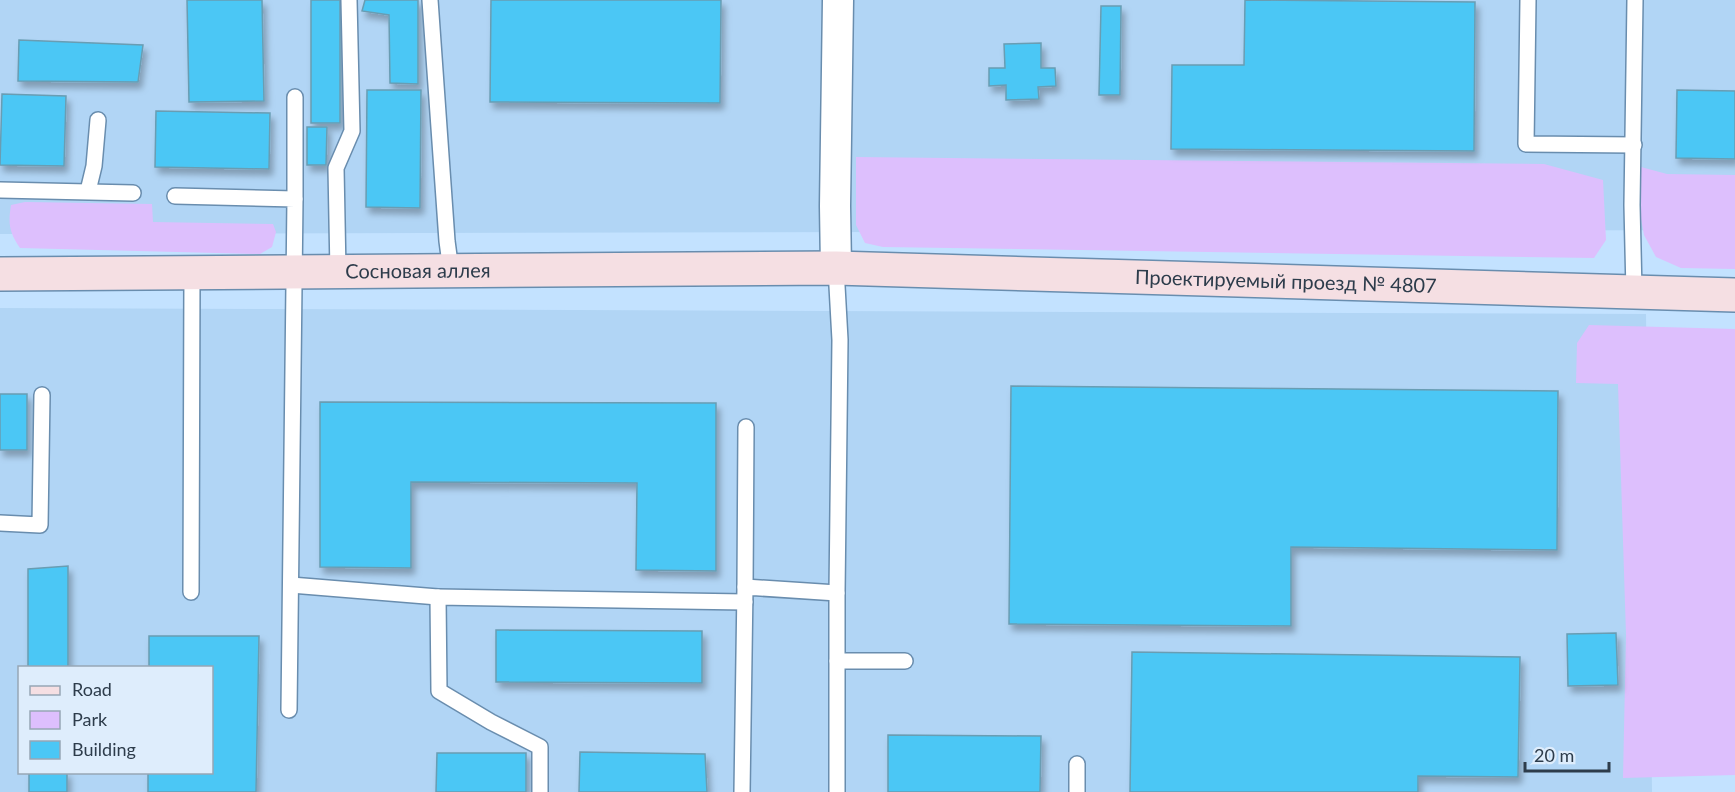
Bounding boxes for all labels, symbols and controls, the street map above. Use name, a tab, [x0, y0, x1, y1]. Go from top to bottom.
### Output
street label: Сосновая аллея	[345, 257, 491, 283]
street label: Проектируемый проезд № 4807	[1135, 264, 1437, 297]
legend	[18, 666, 213, 774]
text: Road	[72, 678, 112, 700]
text: Park	[72, 708, 108, 730]
scale bar	[1525, 735, 1609, 773]
text: Building	[72, 738, 136, 760]
text: 20 m	[1534, 744, 1574, 766]

